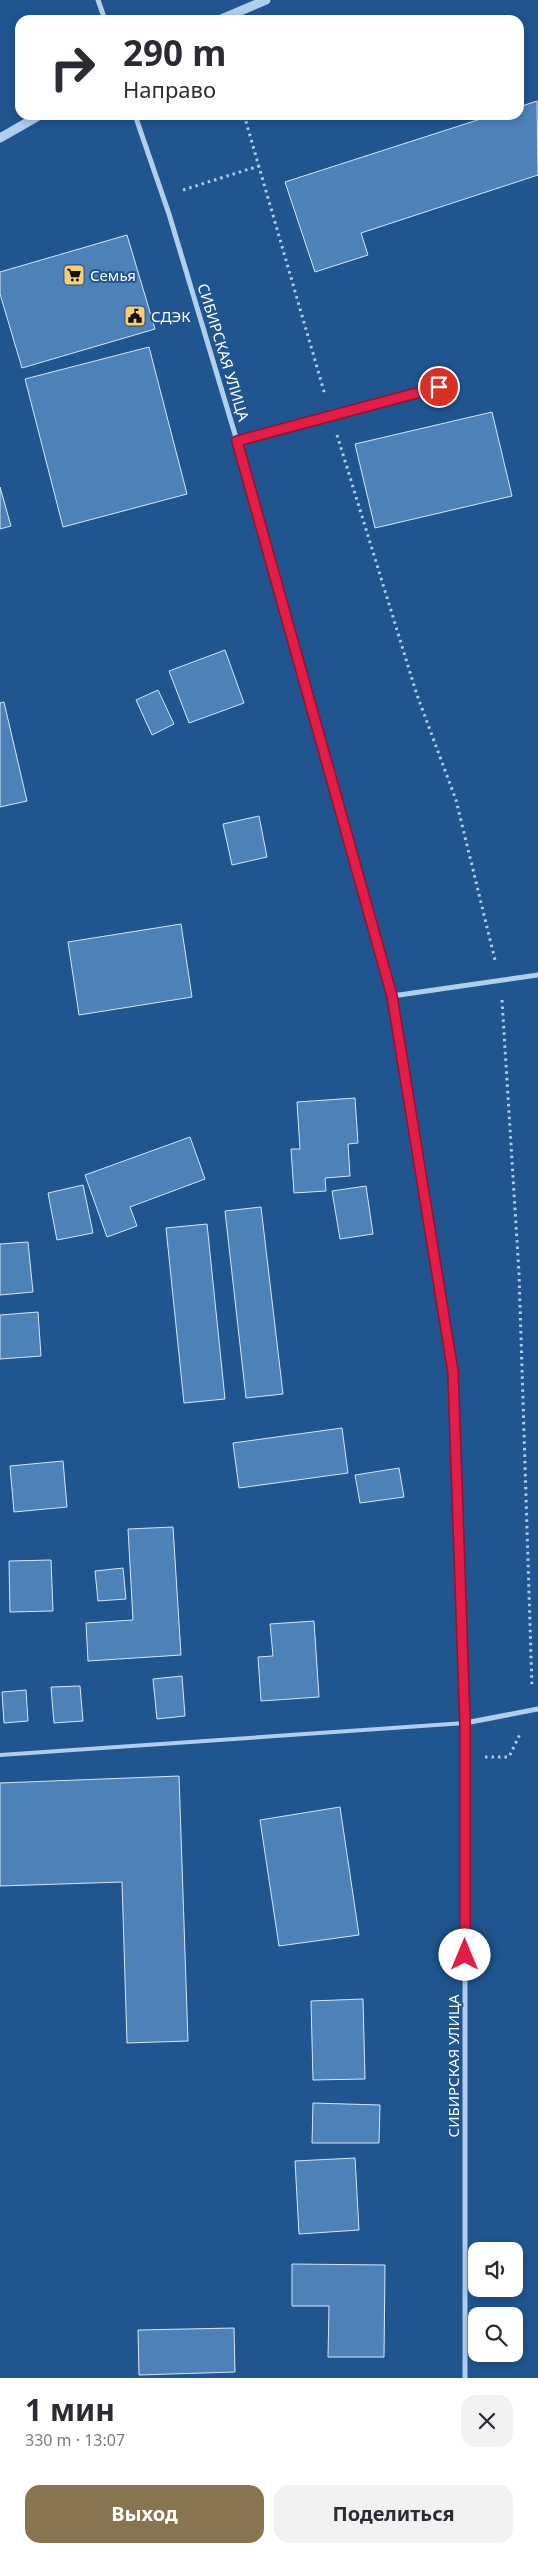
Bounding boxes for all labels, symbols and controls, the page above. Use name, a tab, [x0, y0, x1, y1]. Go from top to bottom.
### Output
text: 290 m	[123, 29, 226, 76]
icon: right	[40, 35, 105, 100]
text: Направо	[123, 74, 216, 104]
supermarket icon: Семья	[62, 263, 86, 287]
place label: Семья	[90, 265, 136, 285]
street label: СИБИРСКАЯ УЛИЦА	[194, 281, 255, 424]
public building icon: СДЭК	[123, 304, 147, 328]
place label: СДЭК	[151, 306, 191, 326]
pin	[418, 366, 460, 408]
icon: arrive	[425, 373, 453, 401]
position arrow	[438, 1928, 490, 1980]
street label: СИБИРСКАЯ УЛИЦА	[443, 1994, 463, 2137]
map controls	[468, 2242, 523, 2362]
button: sound	[468, 2242, 523, 2297]
button: search	[468, 2307, 523, 2362]
text: 1 мин	[25, 2389, 115, 2430]
button: close	[461, 2395, 513, 2447]
text: 330 m · 13:07	[25, 2429, 125, 2451]
button: Выход	[25, 2485, 264, 2543]
button: Поделиться	[274, 2485, 513, 2543]

